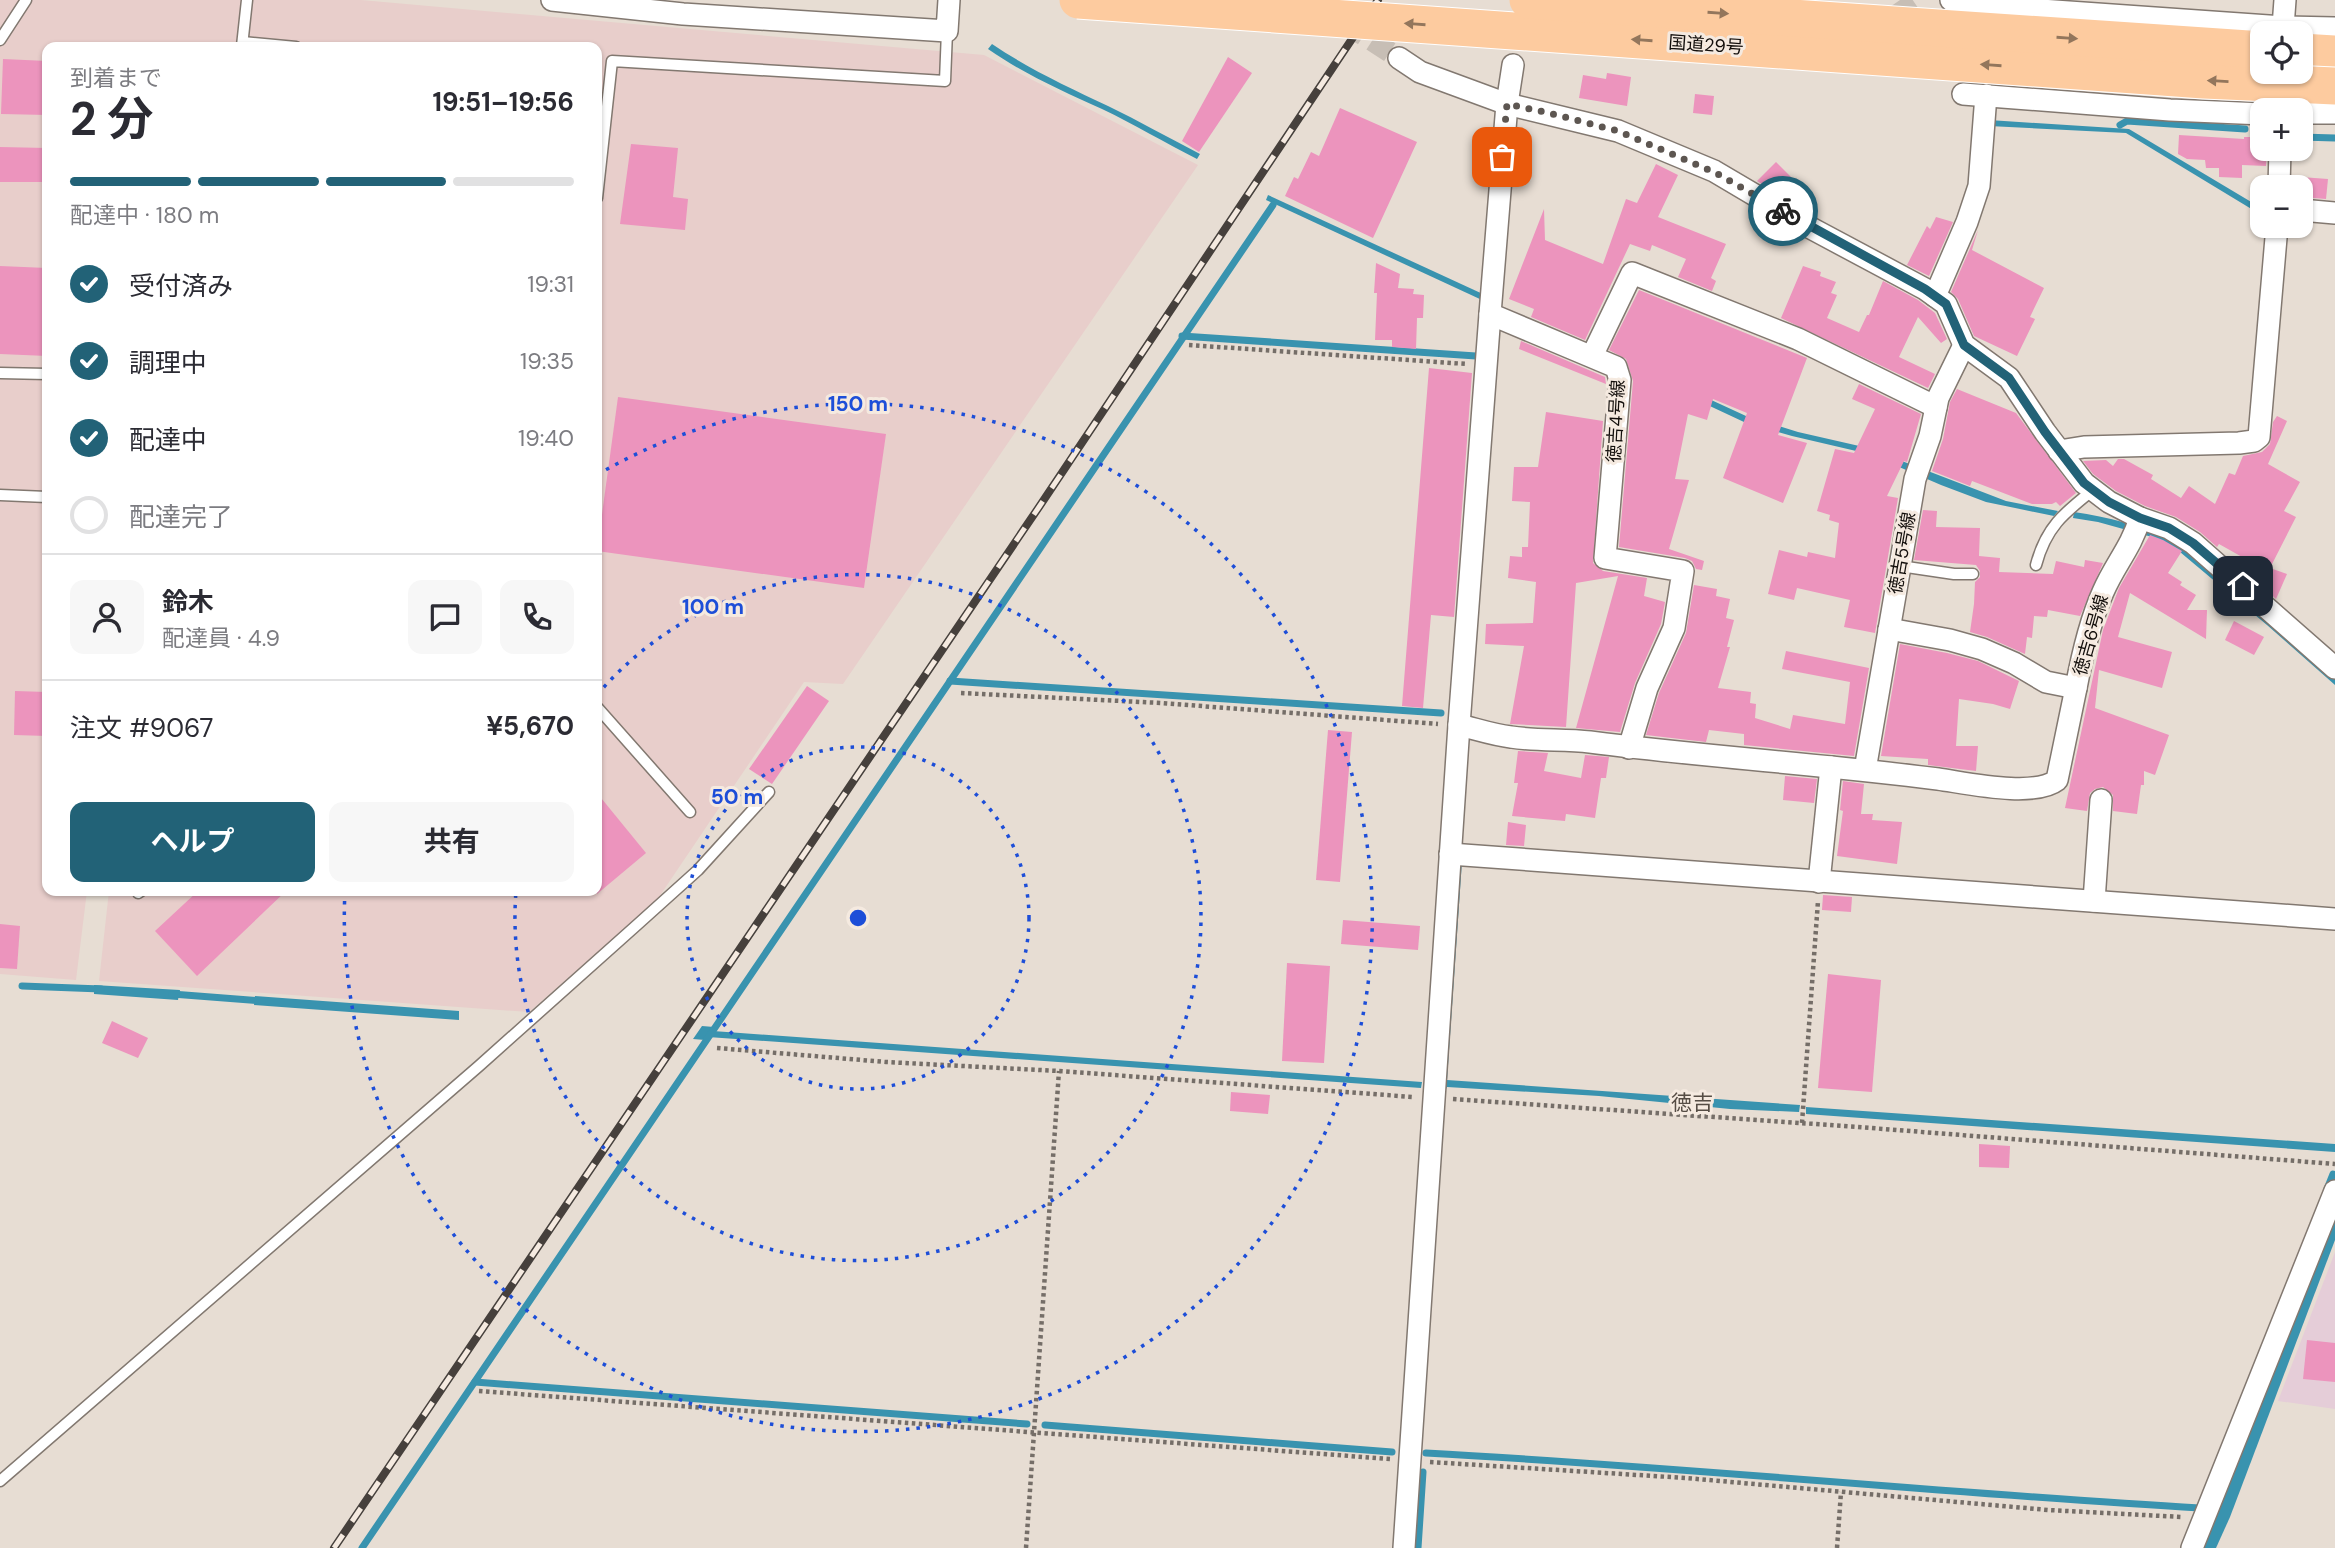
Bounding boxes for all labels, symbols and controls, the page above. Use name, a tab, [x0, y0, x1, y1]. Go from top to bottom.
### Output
one-way arrow	[1708, 8, 1730, 19]
one-way arrow	[1404, 18, 1426, 29]
map controls	[2250, 21, 2313, 238]
button: locate	[2250, 21, 2313, 84]
street label: 国道29号	[1668, 30, 1744, 60]
one-way arrow	[2057, 32, 2079, 43]
one-way arrow	[1631, 34, 1653, 45]
one-way arrow	[1980, 59, 2002, 70]
text: 到着まで	[70, 63, 162, 93]
one-way arrow	[2207, 75, 2229, 86]
text: 19:51–19:56	[432, 85, 574, 119]
text: 2 分	[70, 89, 153, 149]
button: +	[2250, 98, 2313, 161]
pin	[1472, 127, 1532, 187]
icon: bag	[1483, 138, 1521, 176]
button: −	[2250, 175, 2313, 238]
courier	[1748, 176, 1818, 246]
icon: bike	[1764, 192, 1802, 230]
text: 配達中 · 180 m	[70, 200, 219, 230]
icon: check	[70, 265, 108, 303]
text: 受付済み	[129, 269, 233, 303]
text: 19:31	[527, 269, 574, 299]
icon: check	[70, 342, 108, 380]
text: 調理中	[129, 346, 207, 380]
text: 19:35	[520, 346, 574, 376]
street label: 徳吉4号線	[1602, 379, 1630, 463]
text: 150 m	[828, 390, 888, 418]
icon: check	[70, 419, 108, 457]
text: 配達中	[129, 423, 207, 457]
text: 19:40	[518, 423, 574, 453]
text: 配達完了	[129, 500, 233, 534]
street label: 徳吉5号線	[1883, 510, 1921, 596]
pin	[2213, 556, 2273, 616]
icon: home	[2224, 567, 2262, 605]
button: person	[70, 580, 144, 654]
button: chat	[408, 580, 482, 654]
button: phone	[500, 580, 574, 654]
text: 鈴木	[162, 585, 214, 619]
street label: 徳吉6号線	[2068, 592, 2114, 678]
text: 100 m	[682, 593, 744, 621]
text: 配達員 · 4.9	[162, 623, 280, 653]
text: ¥5,670	[486, 709, 574, 743]
text: 注文 #9067	[70, 711, 213, 745]
text: 50 m	[711, 783, 763, 811]
button: ヘルプ	[70, 802, 315, 882]
button: 共有	[329, 802, 574, 882]
centre of rings	[846, 906, 870, 930]
district label: 徳吉	[1671, 1089, 1713, 1117]

